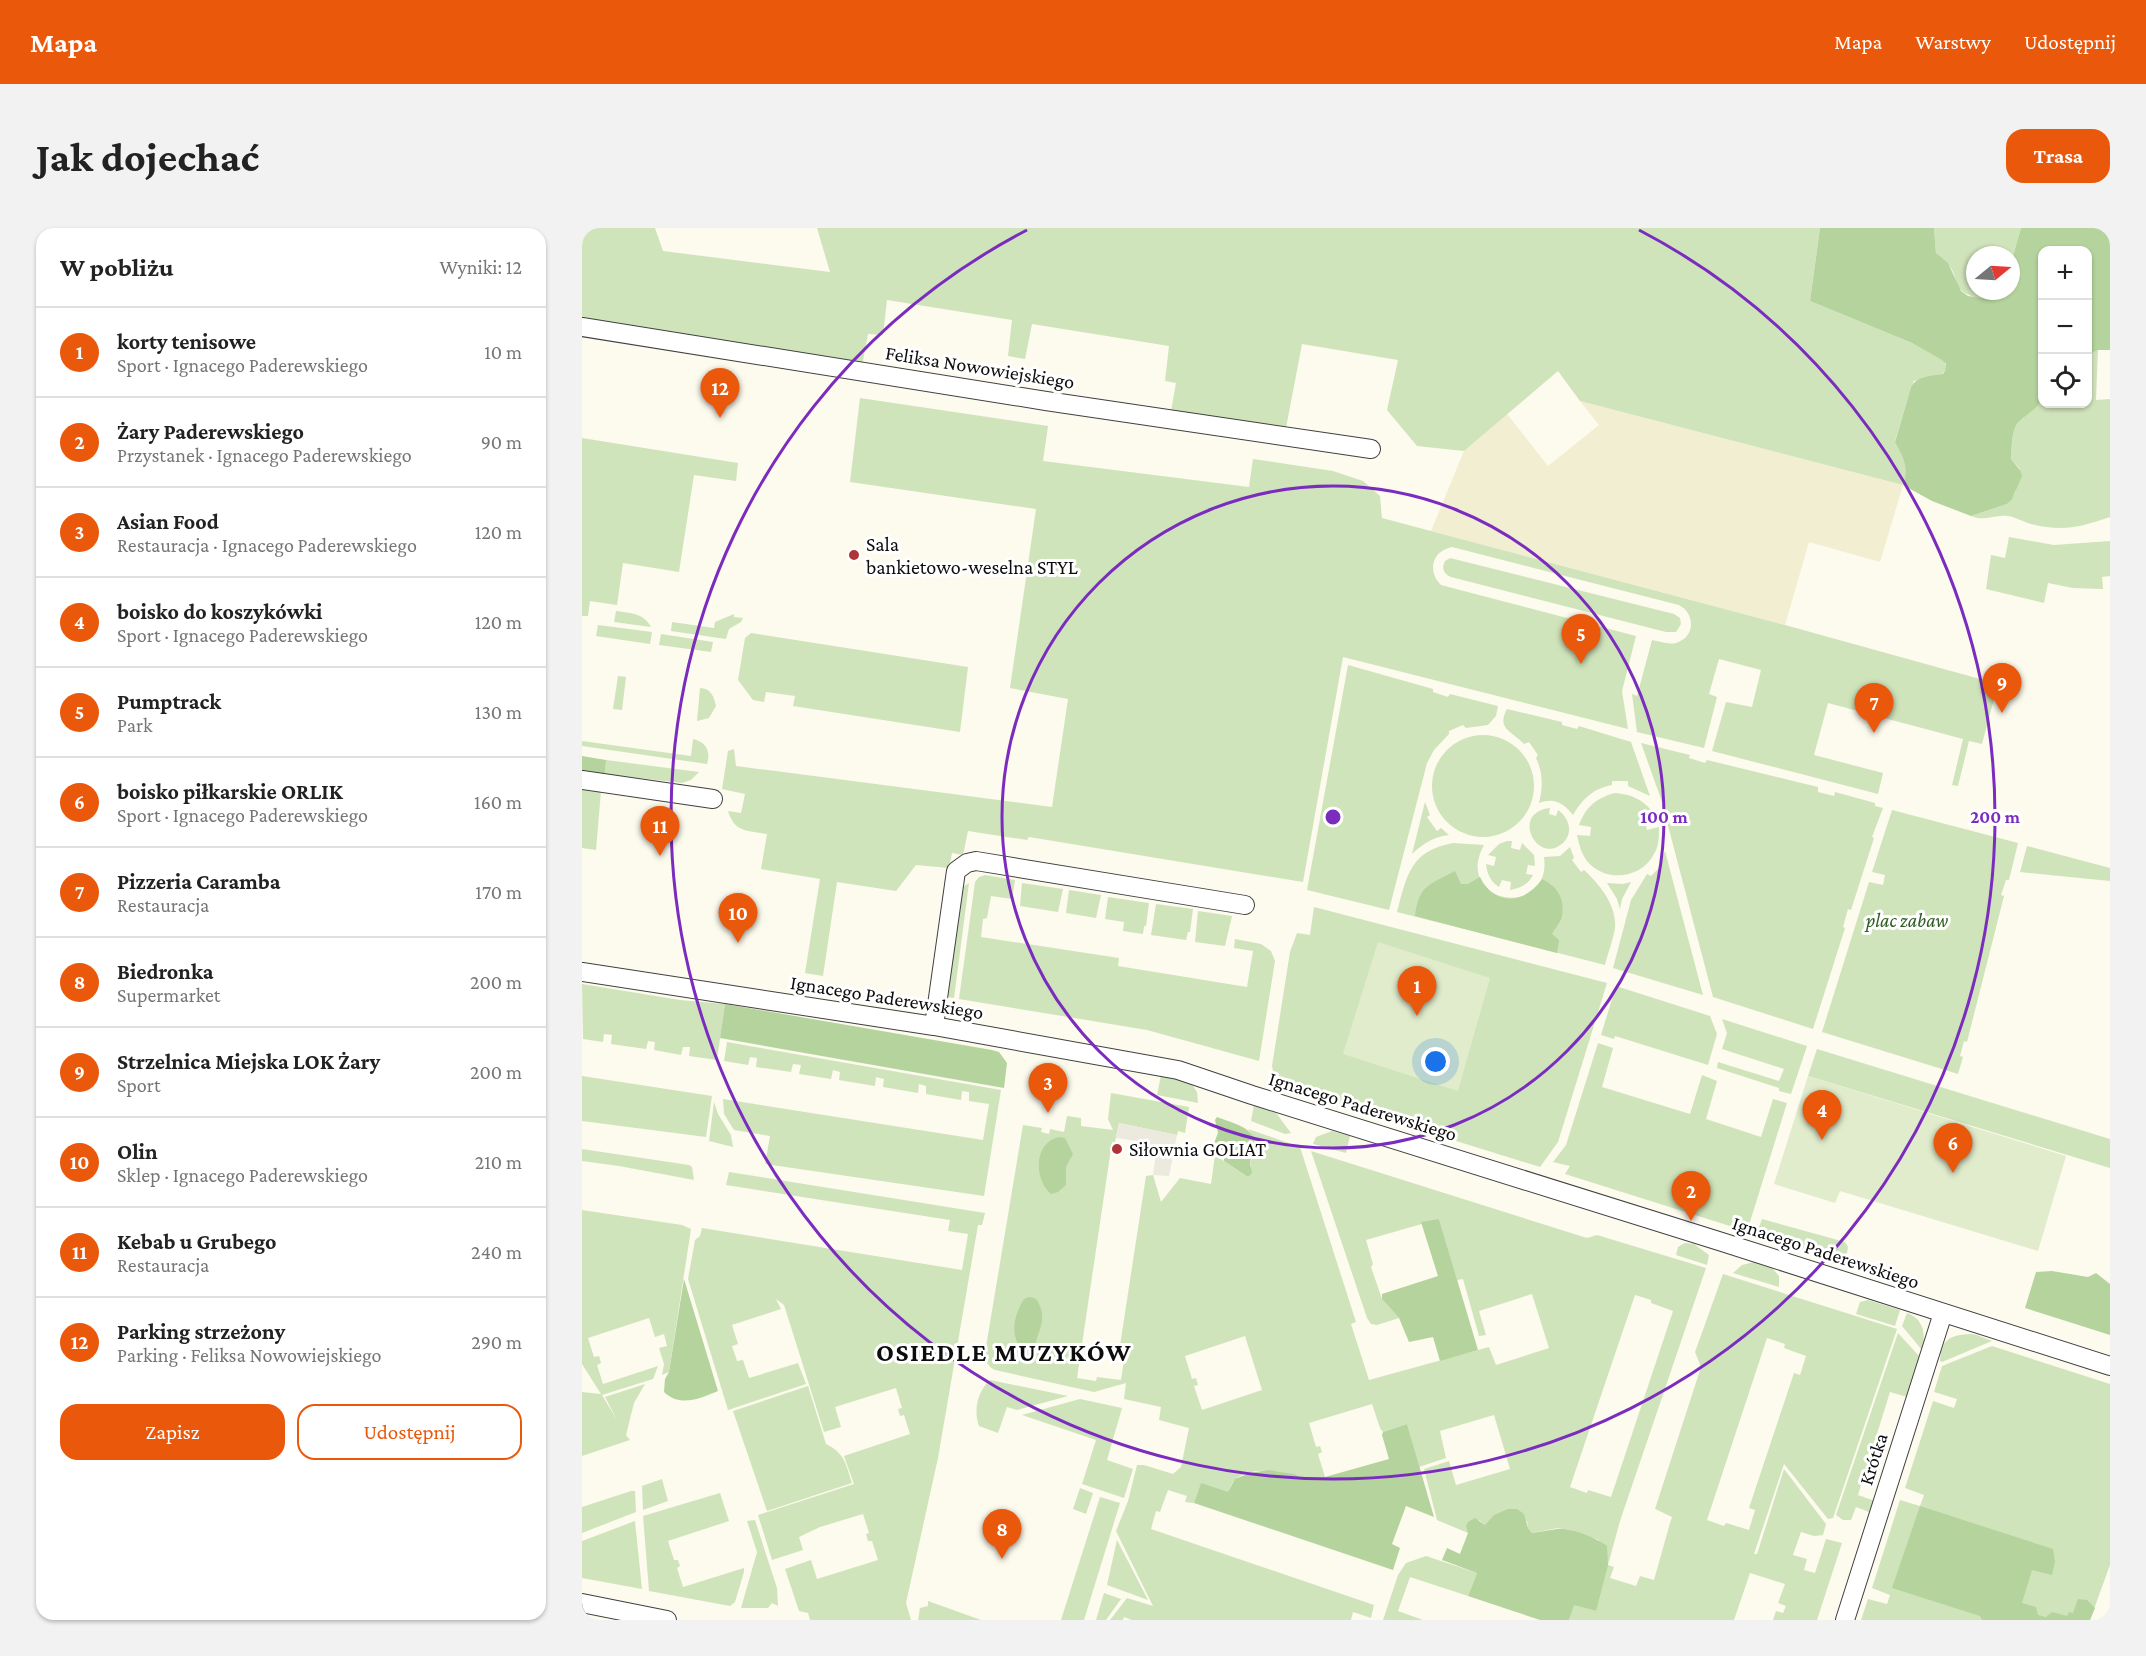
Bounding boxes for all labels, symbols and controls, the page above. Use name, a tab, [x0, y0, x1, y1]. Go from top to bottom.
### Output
text: Mapa	[30, 27, 97, 58]
text: Mapa	[1834, 30, 1882, 54]
text: Warstwy	[1915, 30, 1991, 54]
text: Udostępnij	[2024, 30, 2116, 54]
button: Trasa	[2006, 129, 2110, 183]
text: Jak dojechać	[36, 133, 259, 180]
north arrow	[1966, 246, 2020, 300]
map controls	[2038, 246, 2092, 408]
button: +	[2038, 246, 2092, 300]
text: W pobliżu	[60, 253, 174, 282]
text: Wyniki: 12	[439, 256, 522, 278]
button: −	[2038, 300, 2092, 354]
text: korty tenisowe	[117, 329, 256, 354]
text: 1	[76, 341, 83, 363]
text: 10 m	[484, 341, 522, 363]
street label: Feliksa Nowowiejskiego	[884, 341, 1076, 394]
text: Sport · Ignacego Paderewskiego	[117, 354, 368, 376]
button: locate	[2038, 354, 2092, 408]
pin: 12	[700, 368, 740, 418]
text: Żary Paderewskiego	[117, 419, 304, 444]
text: 2	[74, 431, 85, 453]
text: 90 m	[481, 431, 522, 453]
text: Przystanek · Ignacego Paderewskiego	[117, 444, 412, 466]
text: Asian Food	[117, 509, 219, 534]
text: 3	[75, 521, 84, 543]
text: 120 m	[475, 521, 522, 543]
place label: Sala bankietowo-weselna STYL	[866, 533, 1078, 578]
text: Restauracja · Ignacego Paderewskiego	[117, 534, 417, 556]
marker: Sala bankietowo-weselna STYL	[847, 548, 861, 562]
text: boisko do koszykówki	[117, 599, 322, 624]
text: 4	[74, 611, 85, 633]
text: 120 m	[475, 611, 522, 633]
pin: 5	[1562, 614, 1600, 664]
text: Sport · Ignacego Paderewskiego	[117, 624, 368, 646]
pin: 9	[1982, 664, 2022, 713]
pin: 7	[1854, 684, 1894, 733]
text: Pumptrack	[117, 689, 221, 714]
text: 5	[75, 701, 84, 723]
text: 130 m	[475, 701, 522, 723]
text: Park	[117, 714, 153, 736]
text: boisko piłkarskie ORLIK	[117, 779, 343, 804]
text: 6	[74, 791, 85, 813]
text: 160 m	[474, 791, 522, 813]
text: Sport · Ignacego Paderewskiego	[117, 804, 368, 826]
pin: 11	[640, 806, 680, 856]
centre of rings	[1323, 807, 1343, 827]
text: 100 m	[1640, 807, 1688, 827]
text: 200 m	[1970, 807, 2021, 827]
text: Pizzeria Caramba	[117, 869, 281, 894]
text: 7	[75, 881, 84, 903]
text: 170 m	[475, 881, 522, 903]
text: Restauracja	[117, 894, 209, 916]
pin: 10	[718, 894, 758, 943]
park label: plac zabaw	[1864, 909, 1949, 932]
text: Biedronka	[117, 959, 213, 984]
pin: 1	[1398, 966, 1436, 1016]
text: 8	[74, 971, 85, 993]
text: 200 m	[470, 971, 522, 993]
street label: Ignacego Paderewskiego	[789, 971, 985, 1024]
text: Supermarket	[117, 984, 220, 1006]
your location	[1421, 1047, 1450, 1076]
text: Strzelnica Miejska LOK Żary	[117, 1049, 380, 1074]
text: 9	[74, 1061, 85, 1083]
text: 200 m	[470, 1061, 522, 1083]
pin: 3	[1028, 1064, 1068, 1113]
street label: Ignacego Paderewskiego	[1266, 1067, 1460, 1146]
text: Sport	[117, 1074, 161, 1096]
pin: 4	[1802, 1090, 1842, 1140]
pin: 6	[1934, 1124, 1972, 1173]
place label: Siłownia GOLIAT	[1129, 1138, 1266, 1160]
text: Olin	[117, 1139, 158, 1164]
marker: Siłownia GOLIAT	[1110, 1142, 1124, 1156]
text: 10	[70, 1151, 89, 1173]
text: 210 m	[475, 1151, 522, 1173]
text: Sklep · Ignacego Paderewskiego	[117, 1164, 368, 1186]
pin: 2	[1672, 1172, 1710, 1221]
street label: Ignacego Paderewskiego	[1729, 1211, 1922, 1294]
text: Kebab u Grubego	[117, 1229, 277, 1254]
text: 11	[72, 1241, 87, 1263]
text: 240 m	[471, 1241, 522, 1263]
text: Restauracja	[117, 1254, 209, 1276]
text: Parking strzeżony	[117, 1319, 285, 1344]
text: 12	[71, 1331, 88, 1353]
text: 290 m	[471, 1331, 522, 1353]
district label: OSIEDLE MUZYKÓW	[876, 1338, 1132, 1367]
text: Parking · Feliksa Nowowiejskiego	[117, 1344, 381, 1366]
button: Zapisz	[60, 1404, 285, 1460]
button: Udostępnij	[297, 1404, 522, 1460]
street label: Krótka	[1854, 1430, 1892, 1488]
pin: 8	[982, 1510, 1022, 1559]

